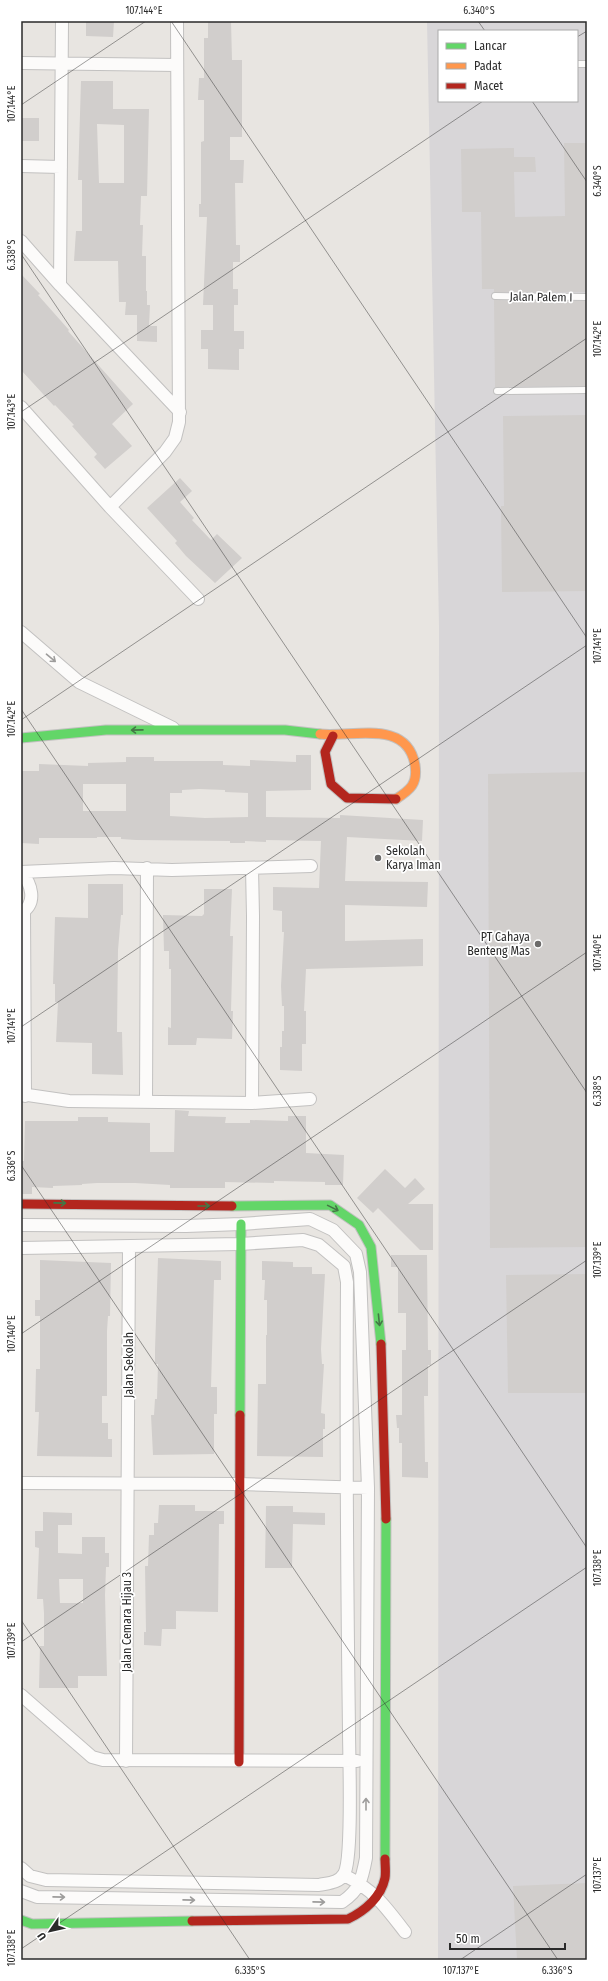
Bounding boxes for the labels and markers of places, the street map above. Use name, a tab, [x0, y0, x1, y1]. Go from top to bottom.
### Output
place label: Sekolah Karya Iman	[386, 844, 441, 872]
marker: Sekolah Karya Iman	[373, 853, 383, 863]
place label: PT Cahaya Benteng Mas	[467, 930, 530, 958]
marker: PT Cahaya Benteng Mas	[533, 939, 543, 949]

